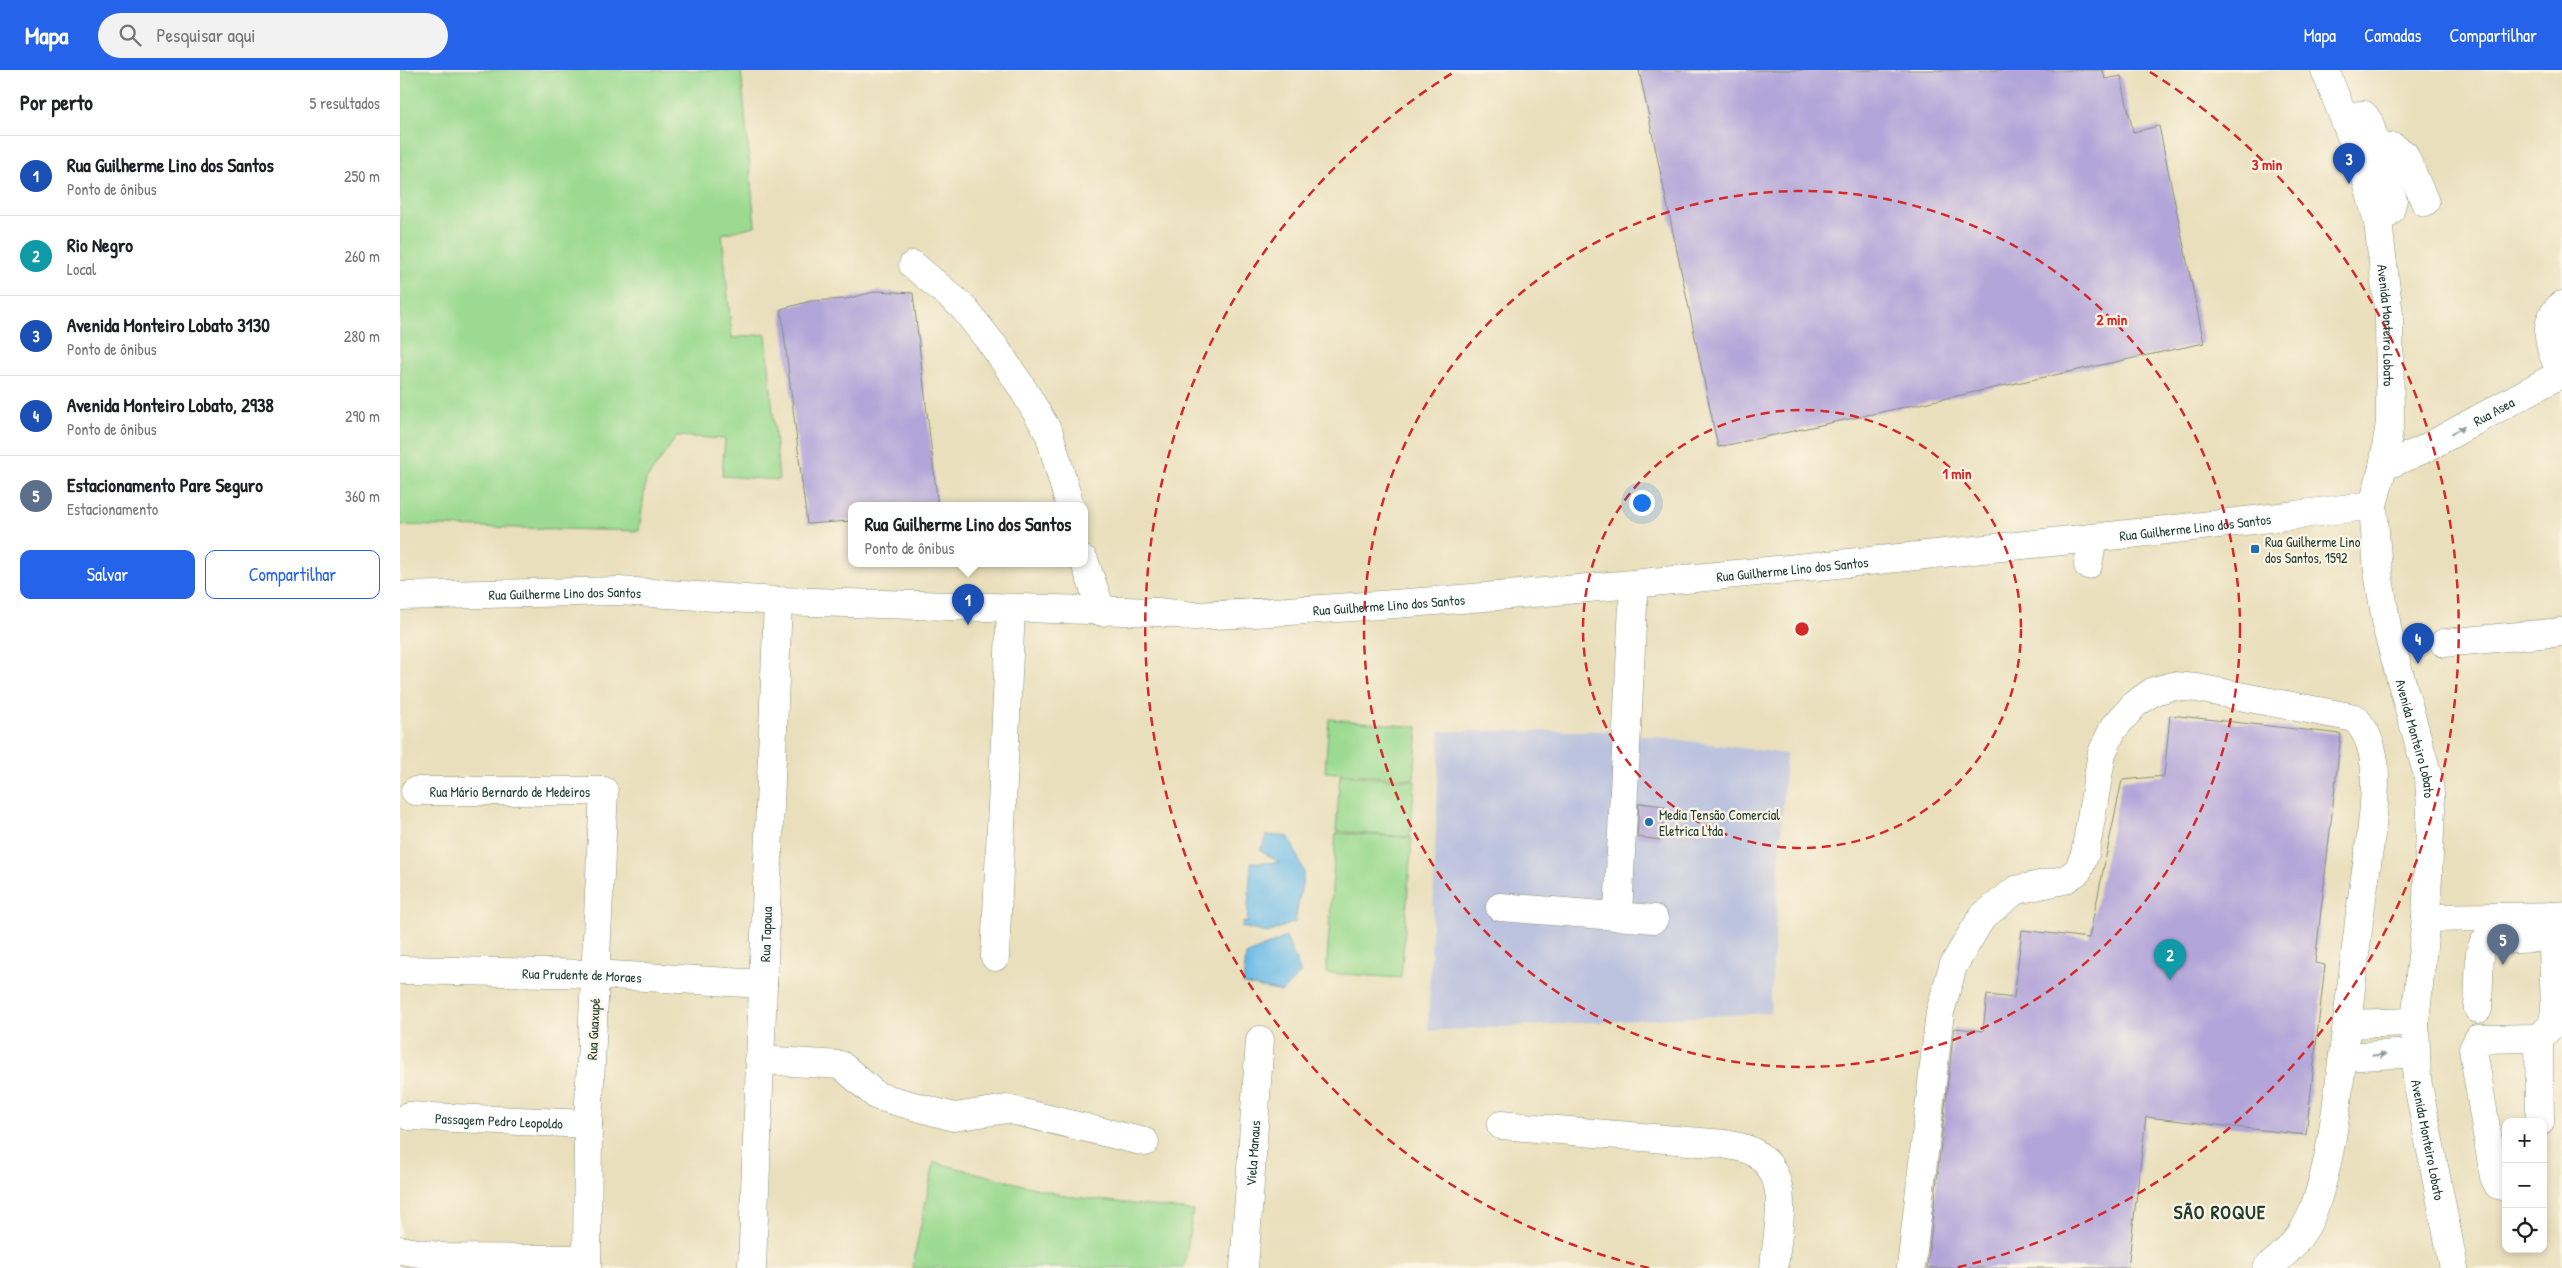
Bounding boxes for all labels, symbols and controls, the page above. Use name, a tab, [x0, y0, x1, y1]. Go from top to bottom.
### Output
search box	[98, 13, 448, 58]
text: Mapa	[25, 19, 68, 51]
icon: search	[116, 21, 144, 49]
text: Pesquisar aqui	[156, 22, 256, 48]
text: Mapa	[2304, 23, 2336, 48]
text: Camadas	[2364, 23, 2421, 48]
text: Compartilhar	[2449, 23, 2537, 48]
text: Por perto	[20, 88, 93, 117]
text: 5 resultados	[310, 92, 380, 114]
pin: 3	[2333, 143, 2365, 184]
text: Rua Guilherme Lino dos Santos	[67, 152, 274, 178]
text: 3 min	[2252, 154, 2282, 175]
text: 1	[33, 165, 39, 187]
text: 250 m	[344, 165, 380, 187]
text: Ponto de ônibus	[67, 178, 157, 200]
text: Rio Negro	[67, 232, 133, 258]
text: 2	[32, 245, 40, 267]
text: 260 m	[344, 245, 380, 267]
text: Local	[67, 258, 96, 280]
street label: Avenida Monteiro Lobato	[2374, 263, 2399, 387]
text: 2 min	[2097, 309, 2128, 330]
text: Avenida Monteiro Lobato 3130	[67, 312, 270, 338]
text: 3	[32, 325, 40, 347]
text: 280 m	[344, 325, 380, 347]
text: Ponto de ônibus	[67, 338, 157, 360]
text: Avenida Monteiro Lobato, 2938	[67, 392, 274, 418]
street label: Rua Asea	[2470, 392, 2518, 430]
text: 4	[33, 405, 39, 427]
text: 290 m	[345, 405, 380, 427]
text: Ponto de ônibus	[67, 418, 157, 440]
one-way arrow	[2451, 426, 2466, 434]
text: 1 min	[1942, 463, 1972, 484]
text: Estacionamento Pare Seguro	[67, 472, 263, 498]
text: 5	[33, 485, 39, 507]
text: 360 m	[345, 485, 380, 507]
your location	[1629, 490, 1655, 516]
text: Estacionamento	[67, 498, 158, 520]
popup	[848, 502, 1088, 567]
street label: Rua Guilherme Lino dos Santos	[2118, 509, 2272, 544]
text: Rua Guilherme Lino dos Santos	[865, 511, 1071, 537]
place label: Rua Guilherme Lino dos Santos, 1592	[2265, 532, 2361, 567]
text: Ponto de ônibus	[865, 537, 954, 559]
marker: Rua Guilherme Lino dos Santos, 1592	[2249, 543, 2261, 555]
button: Salvar	[20, 550, 195, 599]
button: Compartilhar	[205, 550, 380, 599]
street label: Rua Guilherme Lino dos Santos	[1715, 551, 1869, 585]
street label: Rua Guilherme Lino dos Santos	[488, 581, 642, 603]
pin: 1	[952, 584, 984, 625]
street label: Rua Guilherme Lino dos Santos	[1312, 589, 1466, 619]
centre of rings	[1793, 620, 1811, 638]
pin: 4	[2402, 623, 2434, 664]
street label: Avenida Monteiro Lobato	[2392, 677, 2440, 799]
street label: Rua Mário Bernardo de Medeiros	[430, 782, 590, 801]
place label: Media Tensão Comercial Eletrica Ltda	[1659, 805, 1780, 840]
marker: Media Tensão Comercial Eletrica Ltda	[1643, 816, 1655, 828]
street label: Rua Tapaua	[754, 906, 776, 962]
pin: 5	[2487, 924, 2519, 965]
pin: 2	[2154, 939, 2186, 980]
street label: Rua Prudente de Moraes	[522, 963, 642, 986]
street label: Rua Guaxupé	[582, 997, 605, 1060]
one-way arrow	[2371, 1050, 2387, 1058]
street label: Avenida Monteiro Lobato	[2408, 1078, 2450, 1202]
street label: Passagem Pedro Leopoldo	[434, 1108, 564, 1132]
map controls	[2502, 1118, 2547, 1253]
button: +	[2502, 1118, 2547, 1163]
street label: Viela Manaus	[1240, 1120, 1264, 1187]
button: −	[2502, 1163, 2547, 1208]
district label: SÃO ROQUE	[2174, 1199, 2266, 1225]
button: locate	[2502, 1208, 2547, 1253]

